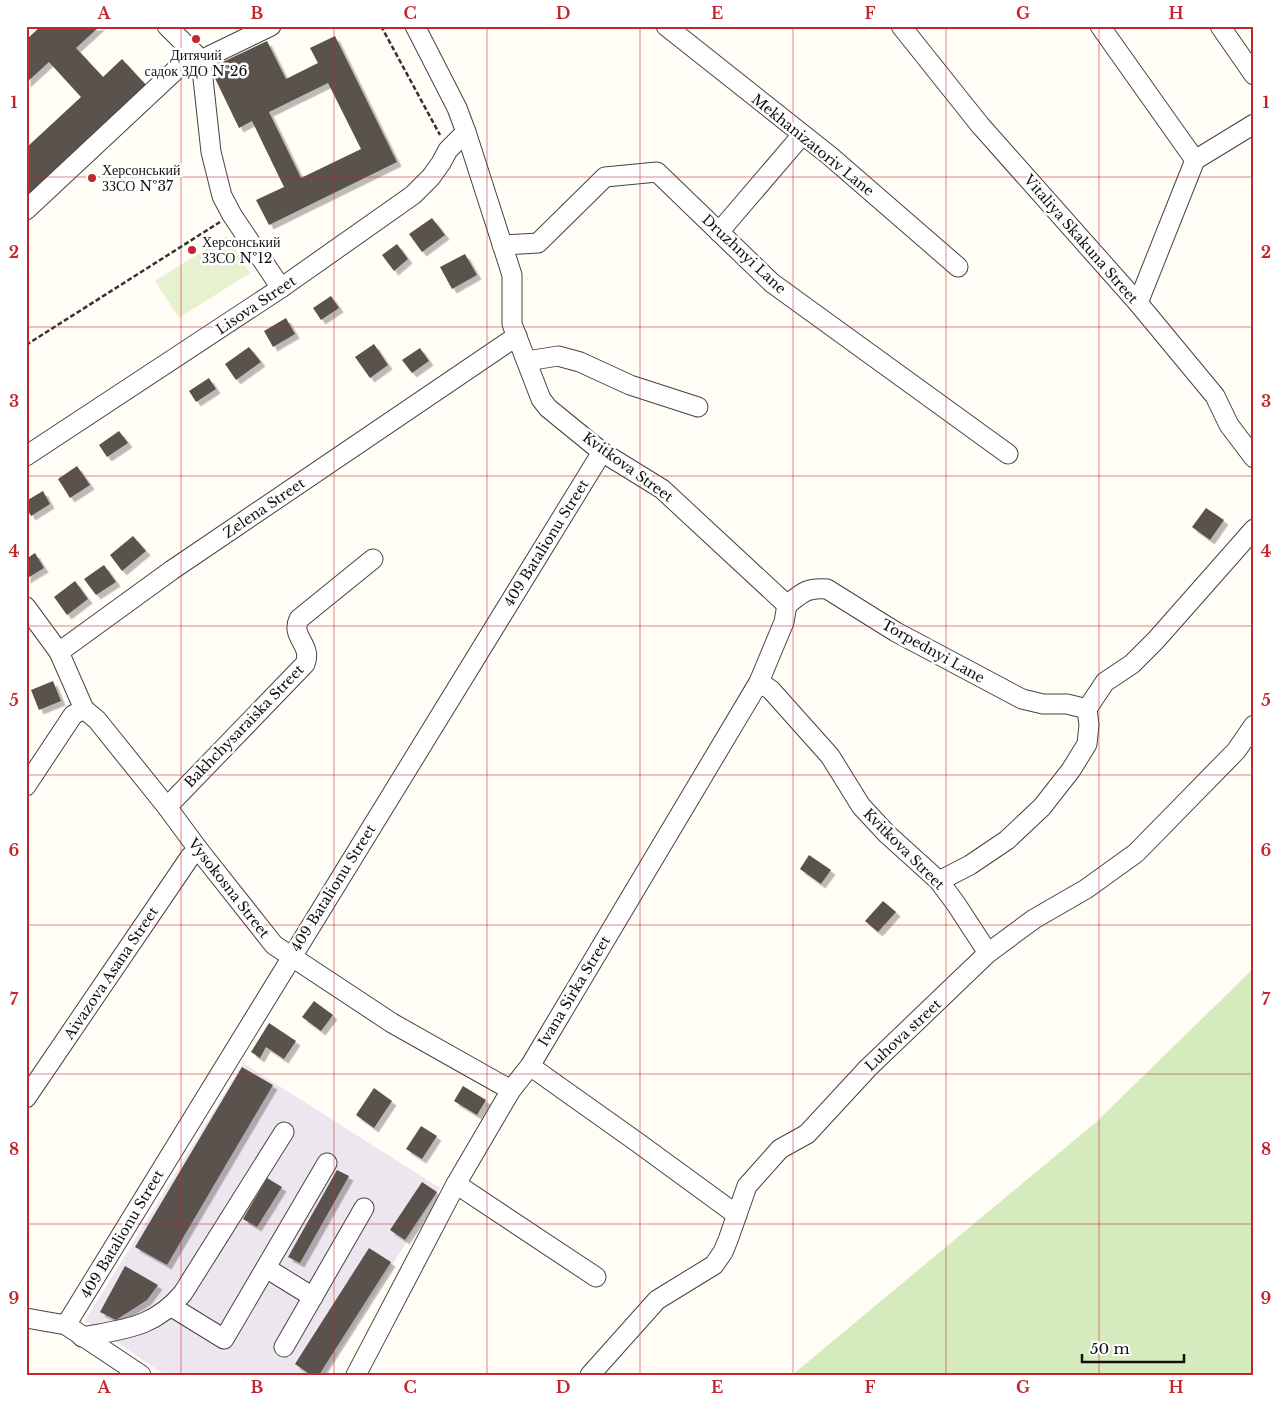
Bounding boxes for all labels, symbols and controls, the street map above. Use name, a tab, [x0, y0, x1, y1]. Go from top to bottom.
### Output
text: A	[97, 3, 112, 23]
text: B	[251, 3, 264, 23]
text: C	[403, 3, 417, 23]
text: D	[556, 3, 570, 23]
text: E	[711, 3, 723, 23]
text: F	[864, 3, 876, 23]
text: G	[1016, 3, 1030, 23]
text: H	[1168, 3, 1184, 23]
marker: Дитячий садок ЗДО №26	[190, 33, 202, 45]
place label: Дитячий садок ЗДО №26	[145, 46, 248, 80]
street label: Mekhanizatoriv Lane	[748, 90, 878, 200]
text: 1	[11, 92, 18, 112]
text: 1	[1263, 92, 1270, 112]
place label: Херсонський ЗЗСО №37	[102, 161, 181, 195]
street label: Vitaliya Skakuna Street	[1019, 170, 1142, 308]
marker: Херсонський ЗЗСО №37	[86, 172, 98, 184]
street label: Druzhnyi Lane	[698, 210, 790, 298]
place label: Херсонський ЗЗСО №12	[202, 233, 281, 267]
text: 2	[9, 242, 19, 262]
text: 2	[1261, 242, 1271, 262]
marker: Херсонський ЗЗСО №12	[186, 244, 198, 256]
street label: Lisova Street	[213, 271, 300, 338]
text: 3	[9, 391, 19, 411]
text: 3	[1261, 391, 1271, 411]
street label: Kvitkova Street	[579, 428, 677, 506]
street label: Zelena Street	[220, 474, 309, 542]
street label: 409 Batalionu Street	[500, 476, 593, 610]
text: 4	[9, 541, 19, 561]
text: 4	[1261, 541, 1271, 561]
street label: Torpednyi Lane	[878, 615, 988, 687]
street label: Bakhchysaraiska Street	[180, 660, 308, 791]
text: 5	[9, 690, 19, 710]
text: 5	[1261, 690, 1271, 710]
street label: Kvitkova Street	[860, 805, 949, 894]
street label: 409 Batalionu Street	[287, 821, 380, 955]
street label: Vysokosna Street	[184, 834, 274, 942]
text: 6	[9, 840, 20, 860]
text: 6	[1261, 840, 1272, 860]
street label: Aivazova Asana Street	[59, 903, 162, 1044]
street label: Ivana Sirka Street	[534, 932, 614, 1049]
text: 7	[10, 989, 19, 1009]
text: 7	[1262, 989, 1271, 1009]
street label: Luhova street	[861, 995, 945, 1075]
text: 8	[9, 1139, 19, 1159]
text: 8	[1261, 1139, 1271, 1159]
street label: 409 Batalionu Street	[77, 1166, 168, 1301]
text: 9	[9, 1288, 20, 1308]
text: 9	[1261, 1288, 1272, 1308]
scale bar	[1082, 1331, 1185, 1363]
text: 50 m	[1090, 1339, 1130, 1358]
text: A	[97, 1377, 112, 1397]
text: B	[251, 1377, 264, 1397]
text: C	[403, 1377, 417, 1397]
text: D	[556, 1377, 570, 1397]
text: E	[711, 1377, 723, 1397]
text: F	[864, 1377, 876, 1397]
text: G	[1016, 1377, 1030, 1397]
text: H	[1168, 1377, 1184, 1397]

